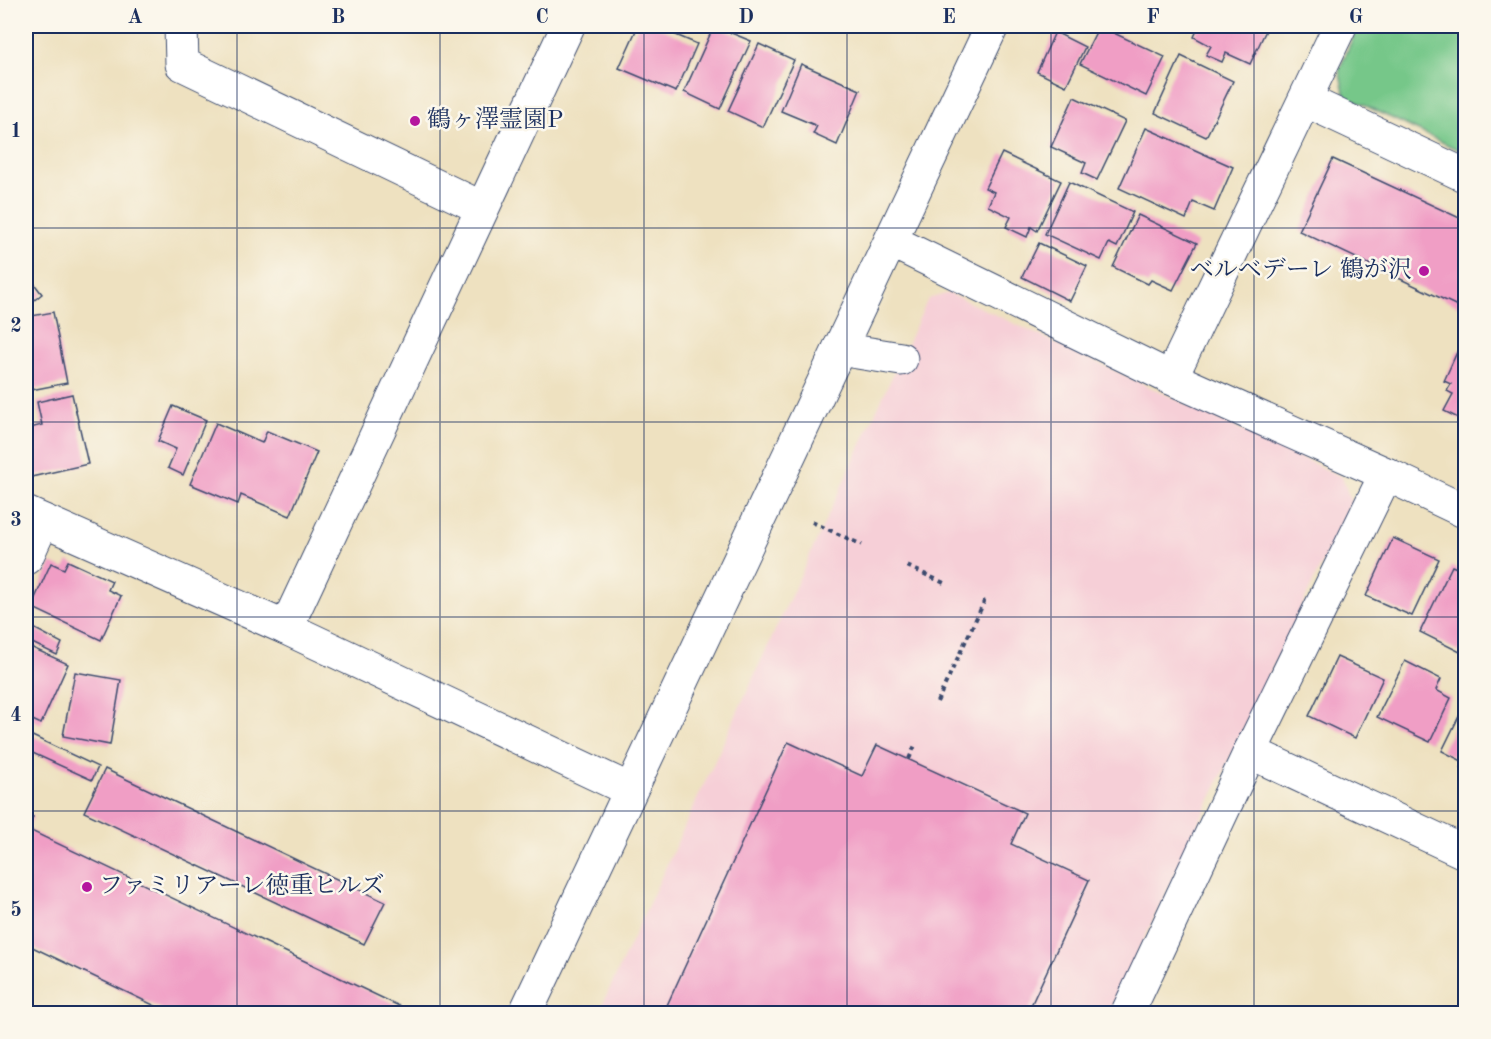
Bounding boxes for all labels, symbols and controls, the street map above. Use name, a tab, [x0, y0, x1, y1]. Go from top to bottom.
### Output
text: A	[127, 8, 143, 28]
text: B	[331, 8, 345, 28]
text: C	[535, 8, 549, 28]
text: D	[738, 8, 754, 28]
text: E	[942, 8, 956, 28]
text: F	[1146, 8, 1160, 28]
text: G	[1349, 8, 1363, 28]
place label: 鶴ヶ澤霊園P	[427, 106, 563, 133]
marker: 鶴ヶ澤霊園P	[408, 114, 422, 128]
text: 1	[10, 122, 22, 142]
place label: ベルベデーレ 鶴が沢	[1190, 256, 1412, 283]
marker: ベルベデーレ 鶴が沢	[1417, 264, 1431, 278]
text: 2	[10, 317, 22, 337]
text: 3	[10, 511, 22, 531]
text: 4	[10, 706, 22, 726]
place label: ファミリアーレ徳重ヒルズ	[99, 872, 385, 899]
marker: ファミリアーレ徳重ヒルズ	[80, 880, 94, 894]
text: 5	[10, 900, 22, 921]

